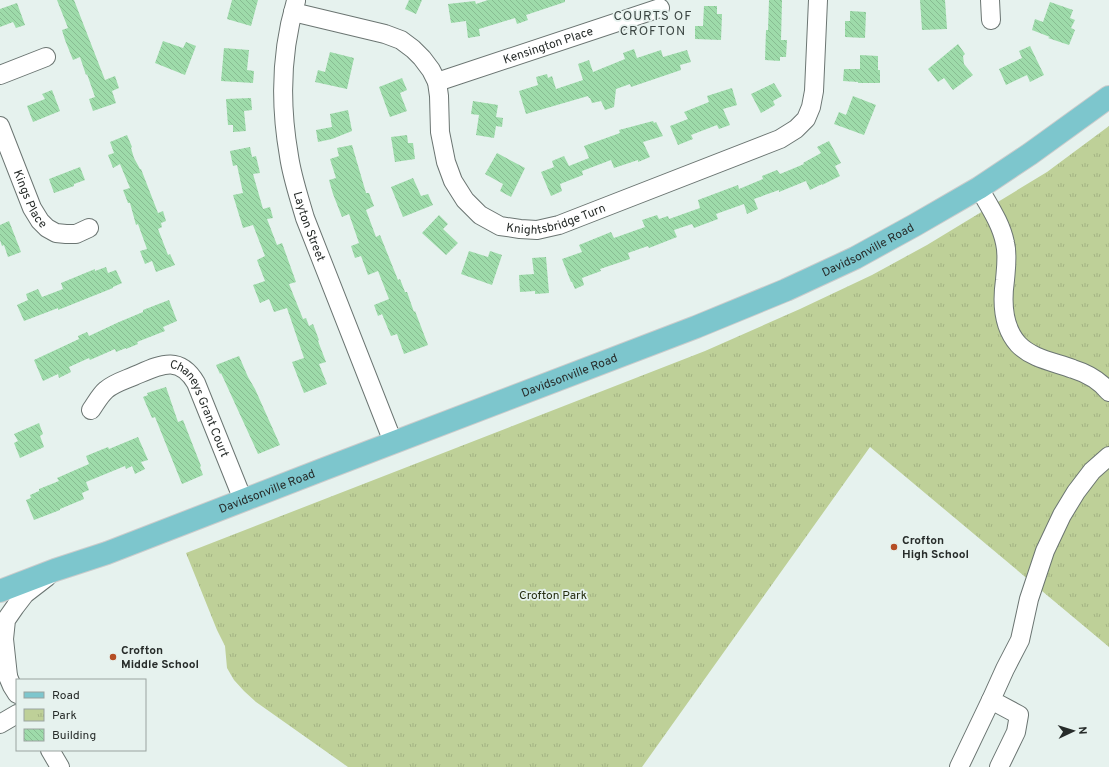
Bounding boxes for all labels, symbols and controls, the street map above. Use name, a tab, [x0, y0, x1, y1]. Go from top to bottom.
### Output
district label: COURTS OF CROFTON	[613, 9, 693, 40]
street label: Kensington Place	[501, 24, 595, 68]
street label: Kings Place	[9, 168, 50, 232]
street label: Layton Street	[289, 190, 328, 264]
street label: Knightsbridge Turn	[505, 201, 608, 239]
street label: Davidsonville Road	[820, 220, 917, 281]
street label: Davidsonville Road	[519, 351, 620, 402]
street label: Chaneys Grant Court	[169, 357, 232, 460]
street label: Davidsonville Road	[217, 466, 318, 518]
place label: Crofton High School	[902, 533, 969, 563]
marker: Crofton High School	[889, 542, 899, 552]
park label: Crofton Park	[519, 588, 587, 604]
place label: Crofton Middle School	[121, 643, 199, 673]
marker: Crofton Middle School	[108, 652, 118, 662]
legend	[16, 679, 146, 751]
text: Road	[52, 688, 80, 704]
text: Park	[52, 708, 77, 724]
north arrow	[1053, 711, 1093, 751]
text: N	[1075, 726, 1089, 735]
text: Building	[52, 728, 96, 744]

